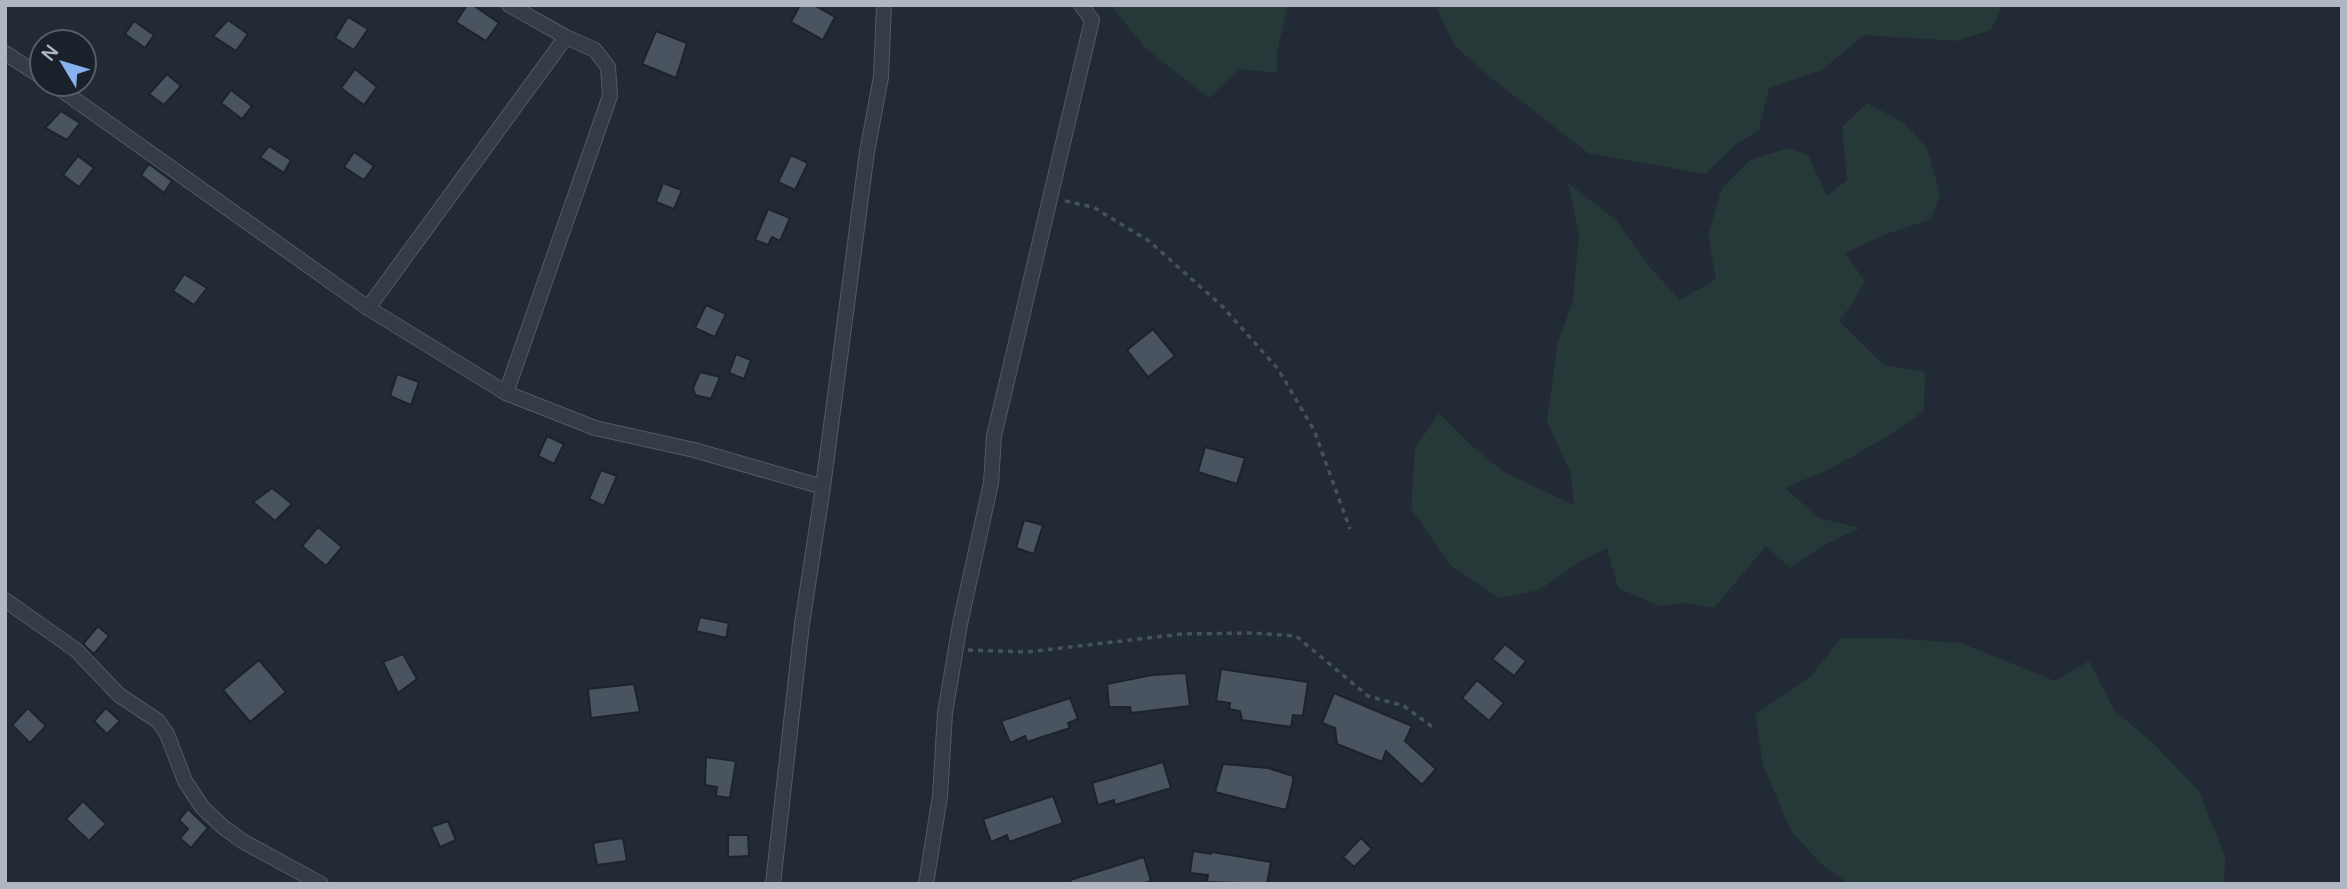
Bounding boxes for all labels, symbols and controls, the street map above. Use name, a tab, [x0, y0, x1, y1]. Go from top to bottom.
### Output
north arrow	[28, 28, 98, 98]
text: N	[35, 39, 64, 66]

